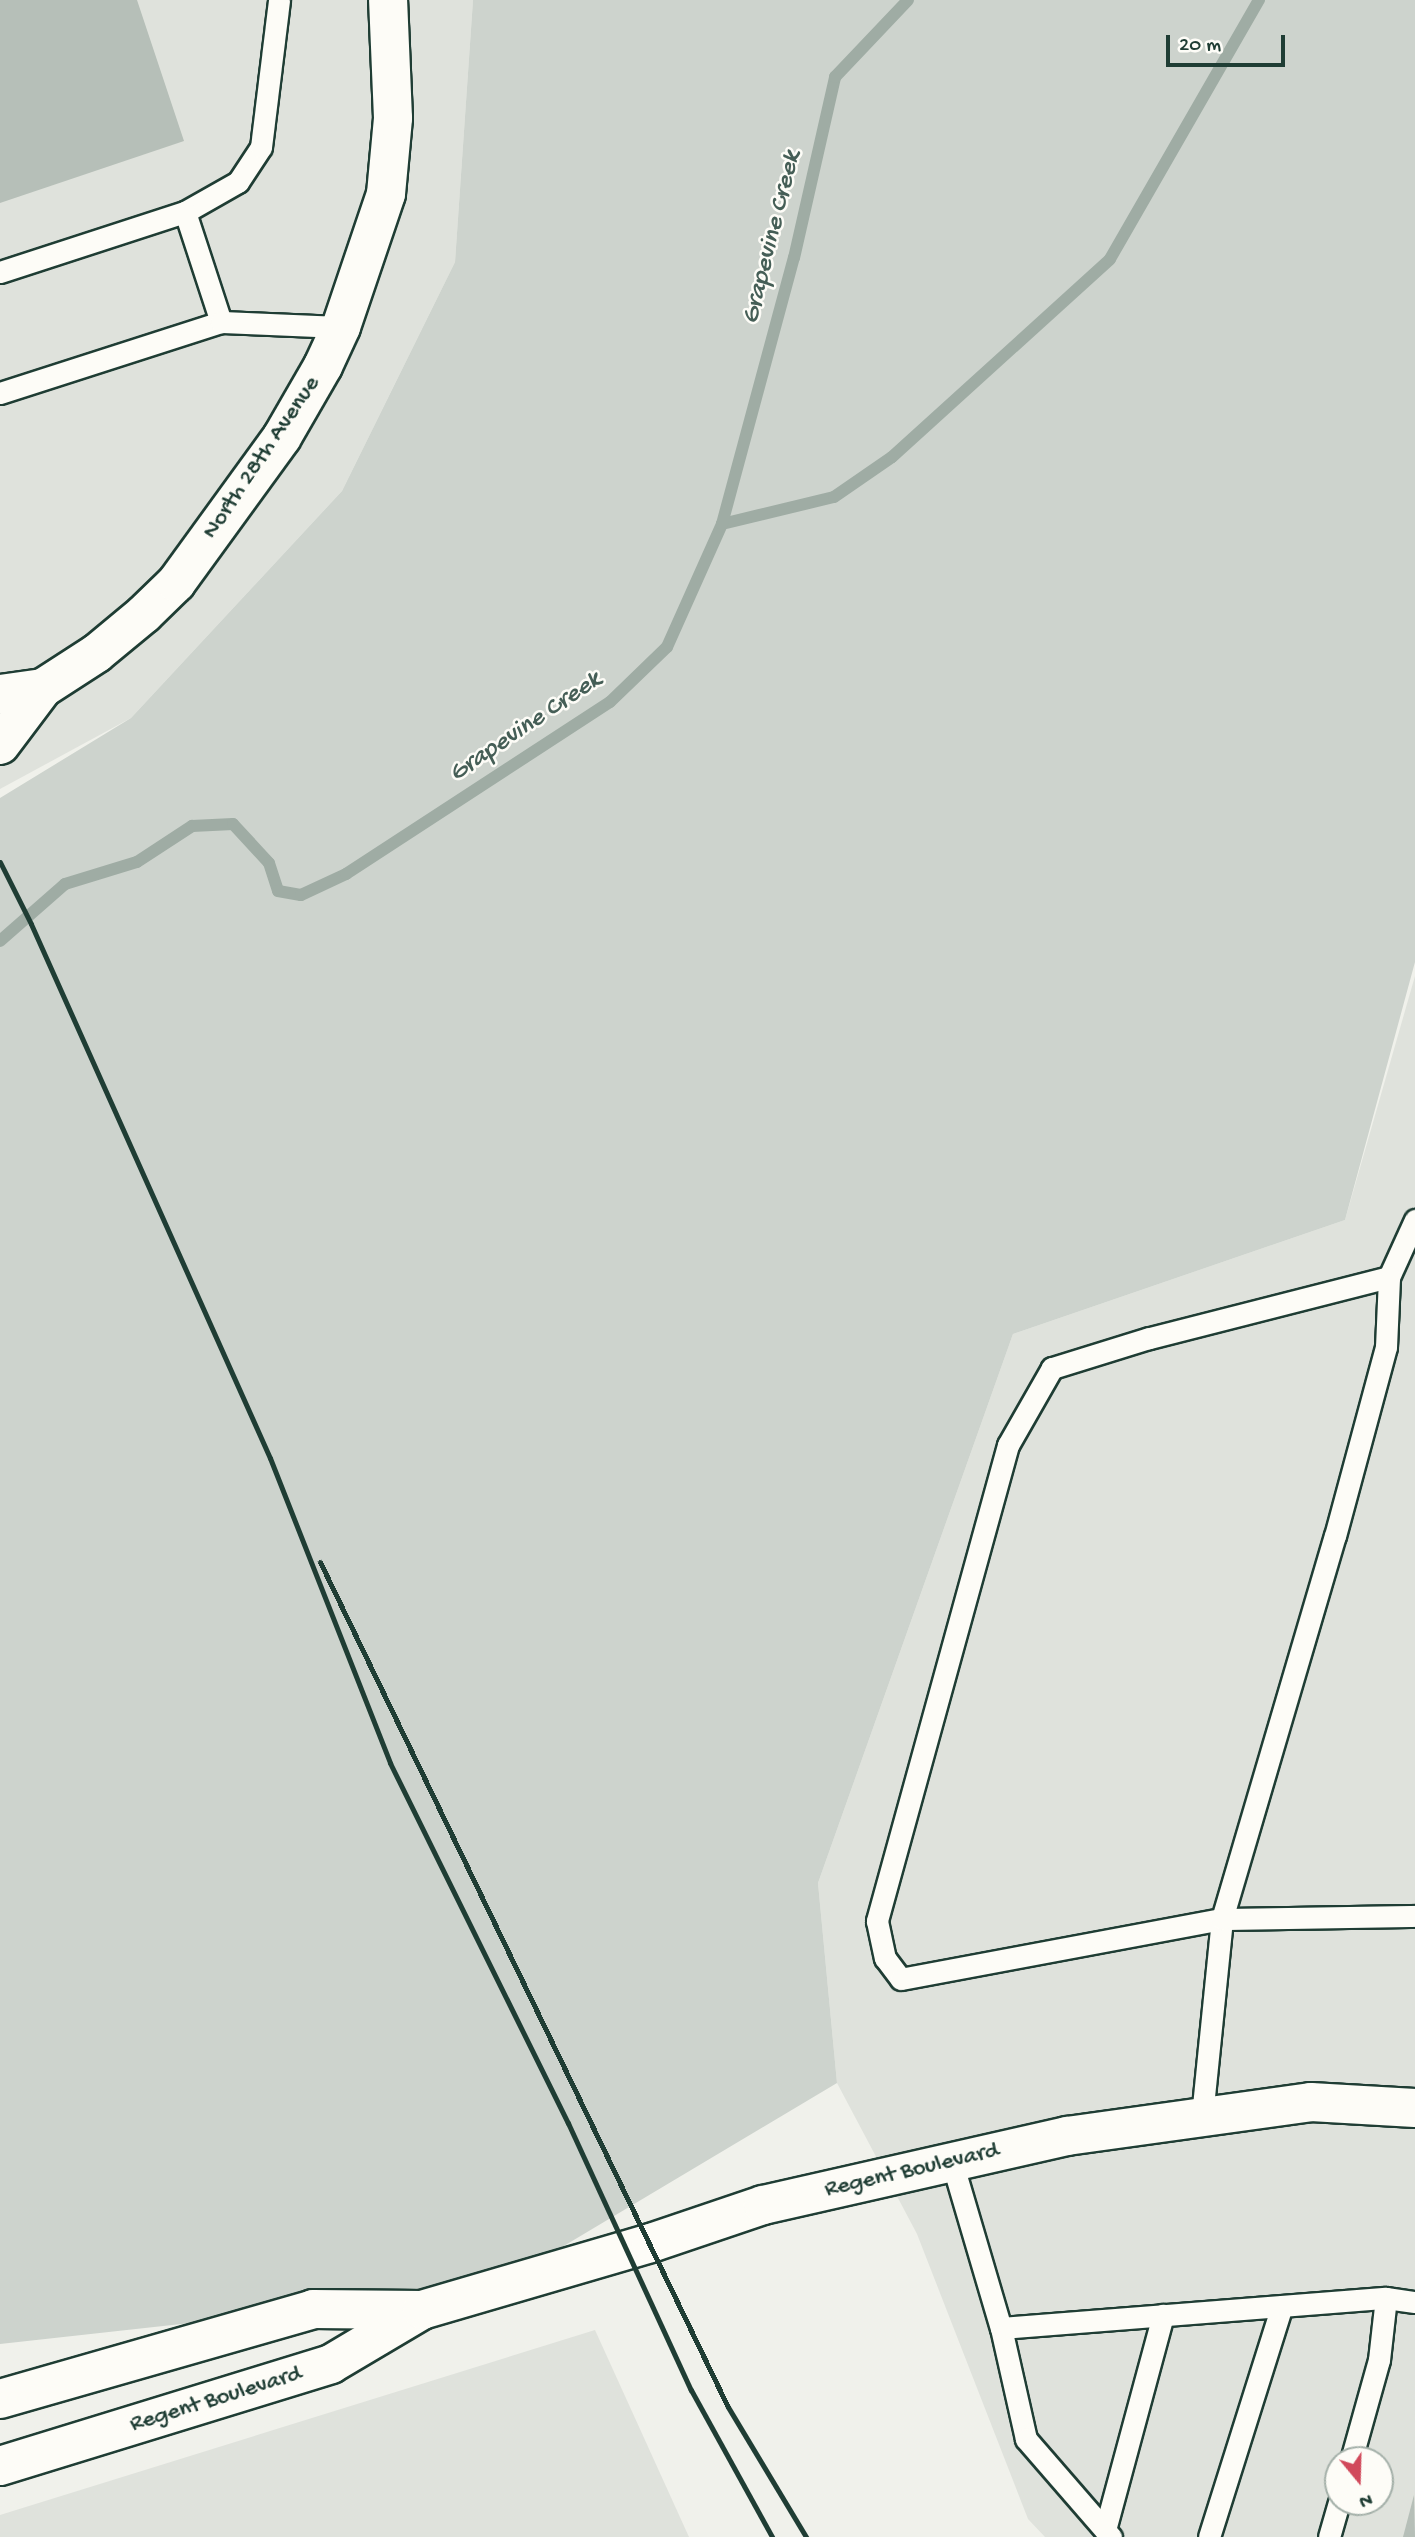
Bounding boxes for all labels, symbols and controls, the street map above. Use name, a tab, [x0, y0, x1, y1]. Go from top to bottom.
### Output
scale bar	[1170, 21, 1289, 65]
text: 20 m	[1179, 34, 1221, 59]
water label: Grapevine Creek	[736, 148, 810, 328]
street label: North 28th Avenue	[197, 371, 327, 545]
water label: Grapevine Creek	[444, 666, 608, 790]
street label: Regent Boulevard	[822, 2137, 1002, 2205]
street label: Regent Boulevard	[127, 2360, 305, 2440]
north arrow	[1324, 2446, 1394, 2516]
text: N	[1356, 2487, 1375, 2512]

